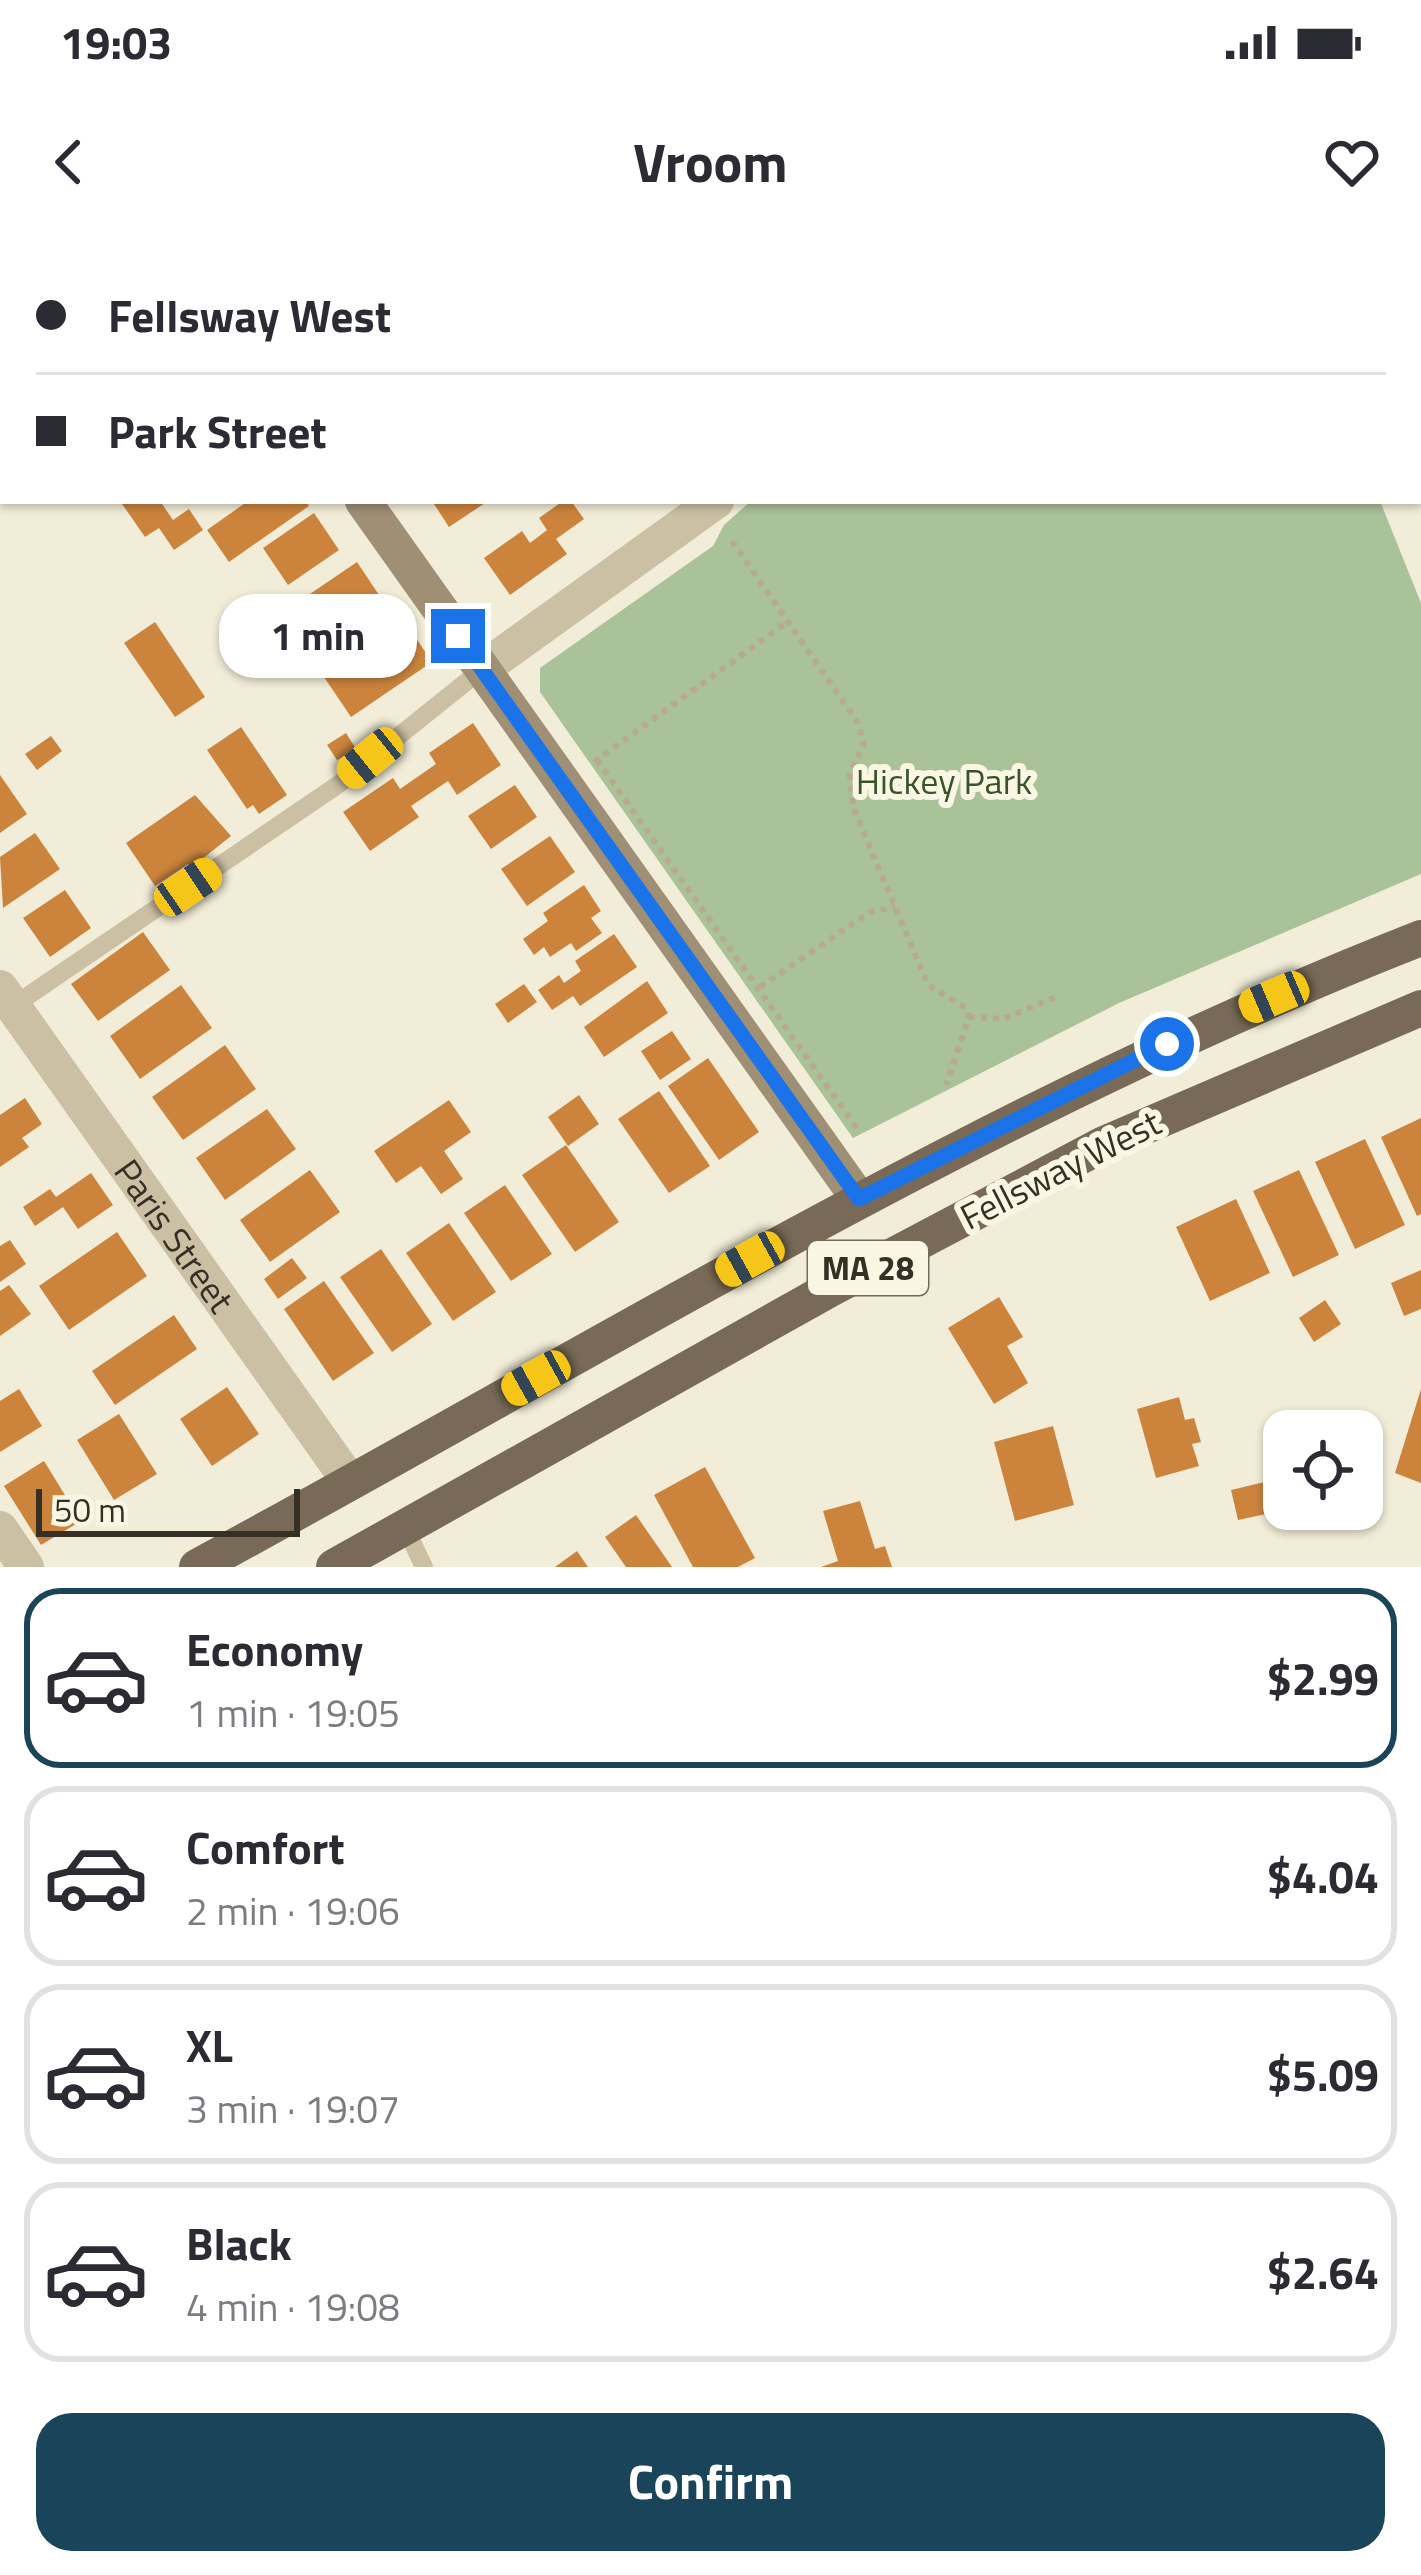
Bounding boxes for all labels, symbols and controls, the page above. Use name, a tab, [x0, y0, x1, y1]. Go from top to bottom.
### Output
text: 19:03	[60, 8, 172, 76]
text: Vroom	[633, 121, 788, 203]
icon: back	[36, 129, 102, 195]
icon: heart	[1319, 129, 1385, 195]
text: Fellsway West	[108, 281, 391, 349]
text: Park Street	[108, 397, 327, 465]
callout: 1 min	[218, 594, 416, 678]
text: 1 min	[271, 606, 365, 665]
route end	[431, 609, 485, 663]
car	[331, 721, 409, 795]
park label: Hickey Park	[856, 753, 1032, 808]
car	[148, 852, 228, 922]
car	[1234, 966, 1314, 1028]
route start	[1140, 1017, 1194, 1071]
street label: Fellsway West	[950, 1095, 1170, 1243]
street label: Paris Street	[102, 1147, 249, 1324]
car	[710, 1226, 790, 1292]
road number: MA 28	[808, 1241, 928, 1295]
car	[496, 1345, 576, 1411]
map controls	[1263, 1410, 1383, 1530]
button: locate	[1263, 1410, 1383, 1530]
scale bar	[36, 1483, 300, 1536]
text: 50 m	[54, 1485, 126, 1535]
text: Economy	[186, 1615, 363, 1683]
icon: car	[42, 1624, 150, 1732]
text: $2.99	[1267, 1644, 1379, 1712]
text: 1 min · 19:05	[186, 1683, 400, 1742]
text: Comfort	[186, 1813, 345, 1881]
icon: car	[42, 1822, 150, 1930]
text: $4.04	[1267, 1842, 1379, 1910]
text: 2 min · 19:06	[186, 1881, 400, 1940]
text: XL	[186, 2011, 233, 2079]
icon: car	[42, 2020, 150, 2128]
text: $5.09	[1267, 2040, 1379, 2108]
text: 3 min · 19:07	[186, 2079, 400, 2138]
text: Black	[186, 2209, 292, 2277]
icon: car	[42, 2218, 150, 2326]
text: $2.64	[1267, 2238, 1379, 2306]
text: 4 min · 19:08	[186, 2277, 400, 2336]
button: Confirm	[36, 2413, 1385, 2551]

